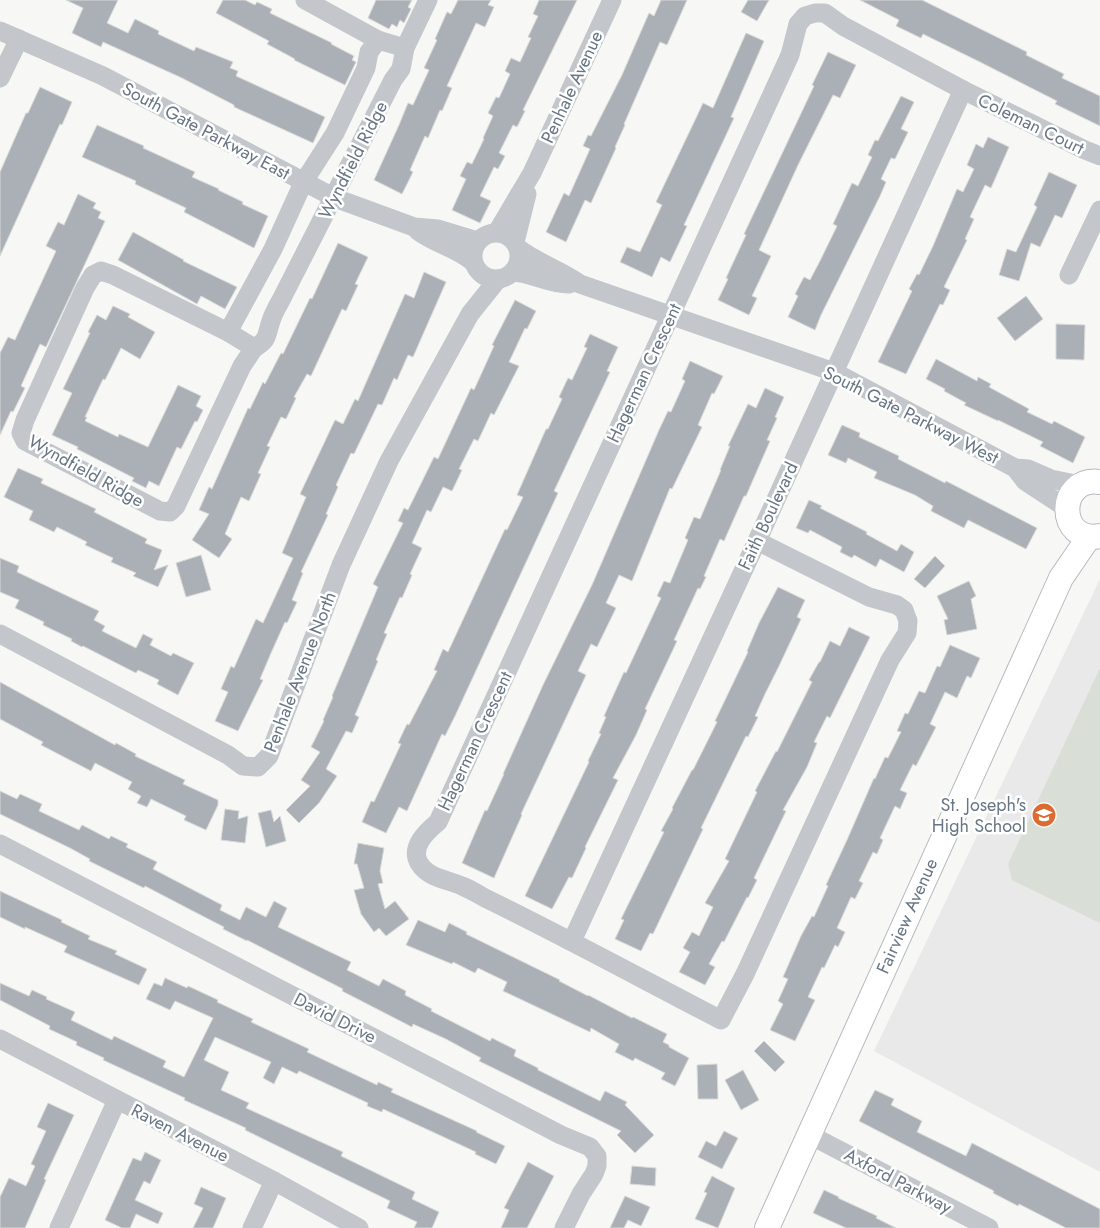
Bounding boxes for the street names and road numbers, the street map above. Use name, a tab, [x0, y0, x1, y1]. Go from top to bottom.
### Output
street label: Penhale Avenue	[535, 27, 609, 147]
street label: South Gate Parkway East	[118, 76, 295, 187]
street label: Coleman Court	[974, 87, 1089, 161]
street label: Wyndfield Ridge	[312, 97, 394, 223]
street label: Hagerman Crescent	[600, 298, 688, 447]
street label: South Gate Parkway West	[819, 359, 1004, 471]
street label: Wyndfield Ridge	[23, 428, 149, 514]
street label: Faith Boulevard	[732, 458, 804, 574]
street label: Penhale Avenue North	[257, 588, 343, 756]
street label: Hagerman Crescent	[431, 666, 519, 815]
street label: Fairview Avenue	[870, 854, 944, 978]
street label: David Drive	[289, 986, 381, 1050]
street label: Raven Avenue	[127, 1097, 233, 1169]
street label: Axford Parkway	[840, 1142, 956, 1220]

